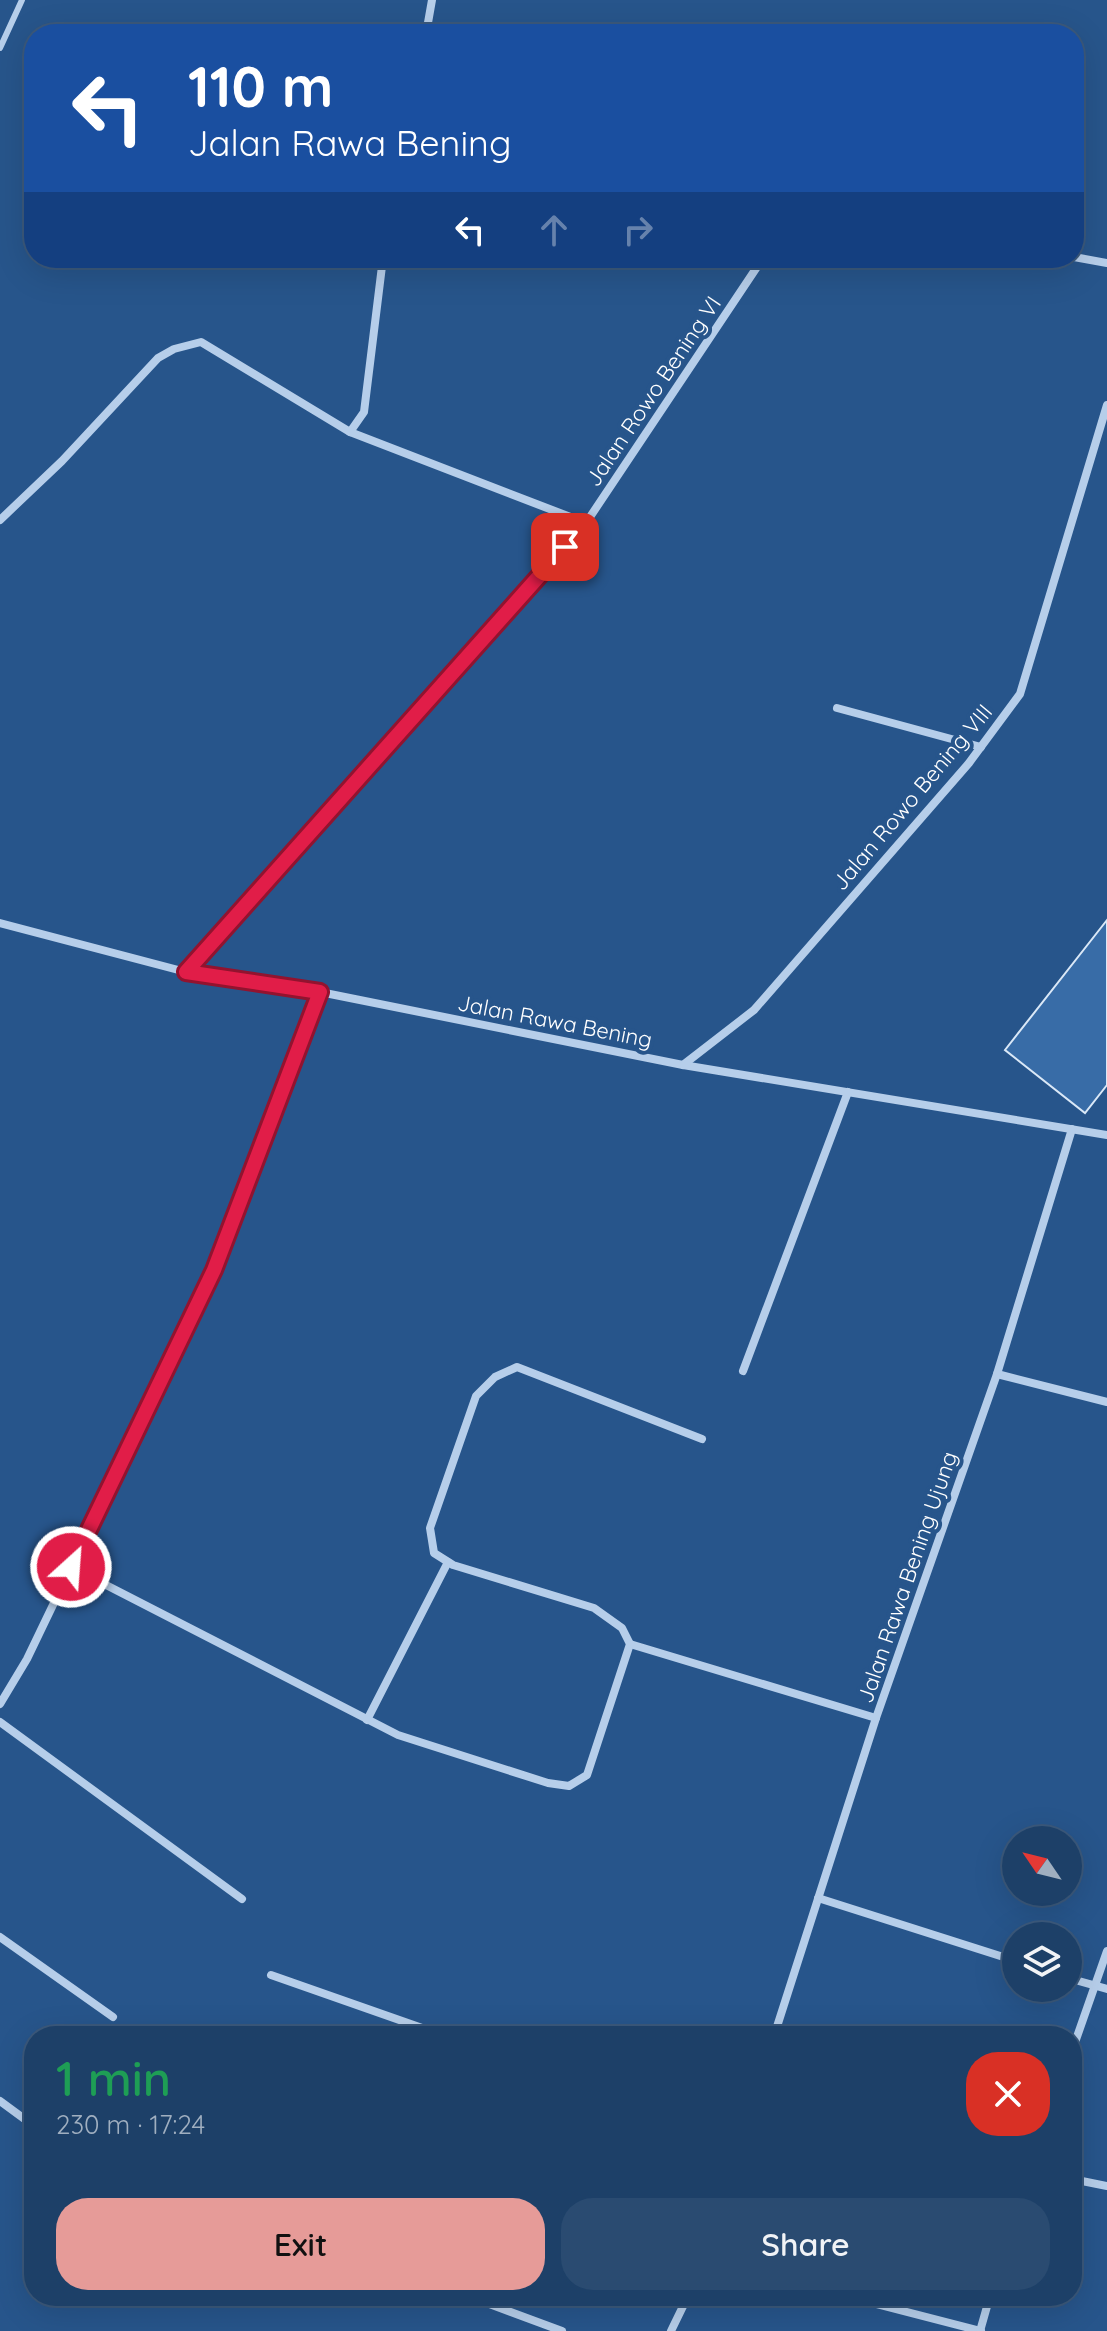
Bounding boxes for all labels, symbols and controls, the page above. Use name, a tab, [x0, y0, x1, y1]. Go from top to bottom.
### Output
text: 110 m	[188, 51, 333, 121]
icon: left	[56, 56, 160, 160]
text: Jalan Rawa Bening	[188, 120, 511, 165]
icon: left	[448, 208, 492, 252]
icon: ahead	[532, 208, 576, 252]
icon: right	[616, 208, 660, 252]
street label: Jalan Rowo Bening VI	[579, 291, 727, 491]
pin	[531, 513, 599, 581]
icon: arrive	[543, 525, 587, 569]
street label: Jalan Rowo Bening VIII	[826, 698, 998, 896]
street label: Jalan Rawa Bening	[455, 988, 655, 1054]
street label: Jalan Rawa Bening Ujung	[851, 1448, 963, 1706]
position arrow	[29, 1525, 113, 1609]
north arrow	[1002, 1826, 1082, 1906]
map controls	[1002, 1826, 1082, 2002]
button: layers	[1002, 1922, 1082, 2002]
text: 1 min	[56, 2048, 171, 2108]
button: close	[966, 2052, 1050, 2136]
text: 230 m · 17:24	[56, 2108, 205, 2141]
button: Exit	[56, 2198, 545, 2290]
button: Share	[561, 2198, 1050, 2290]

